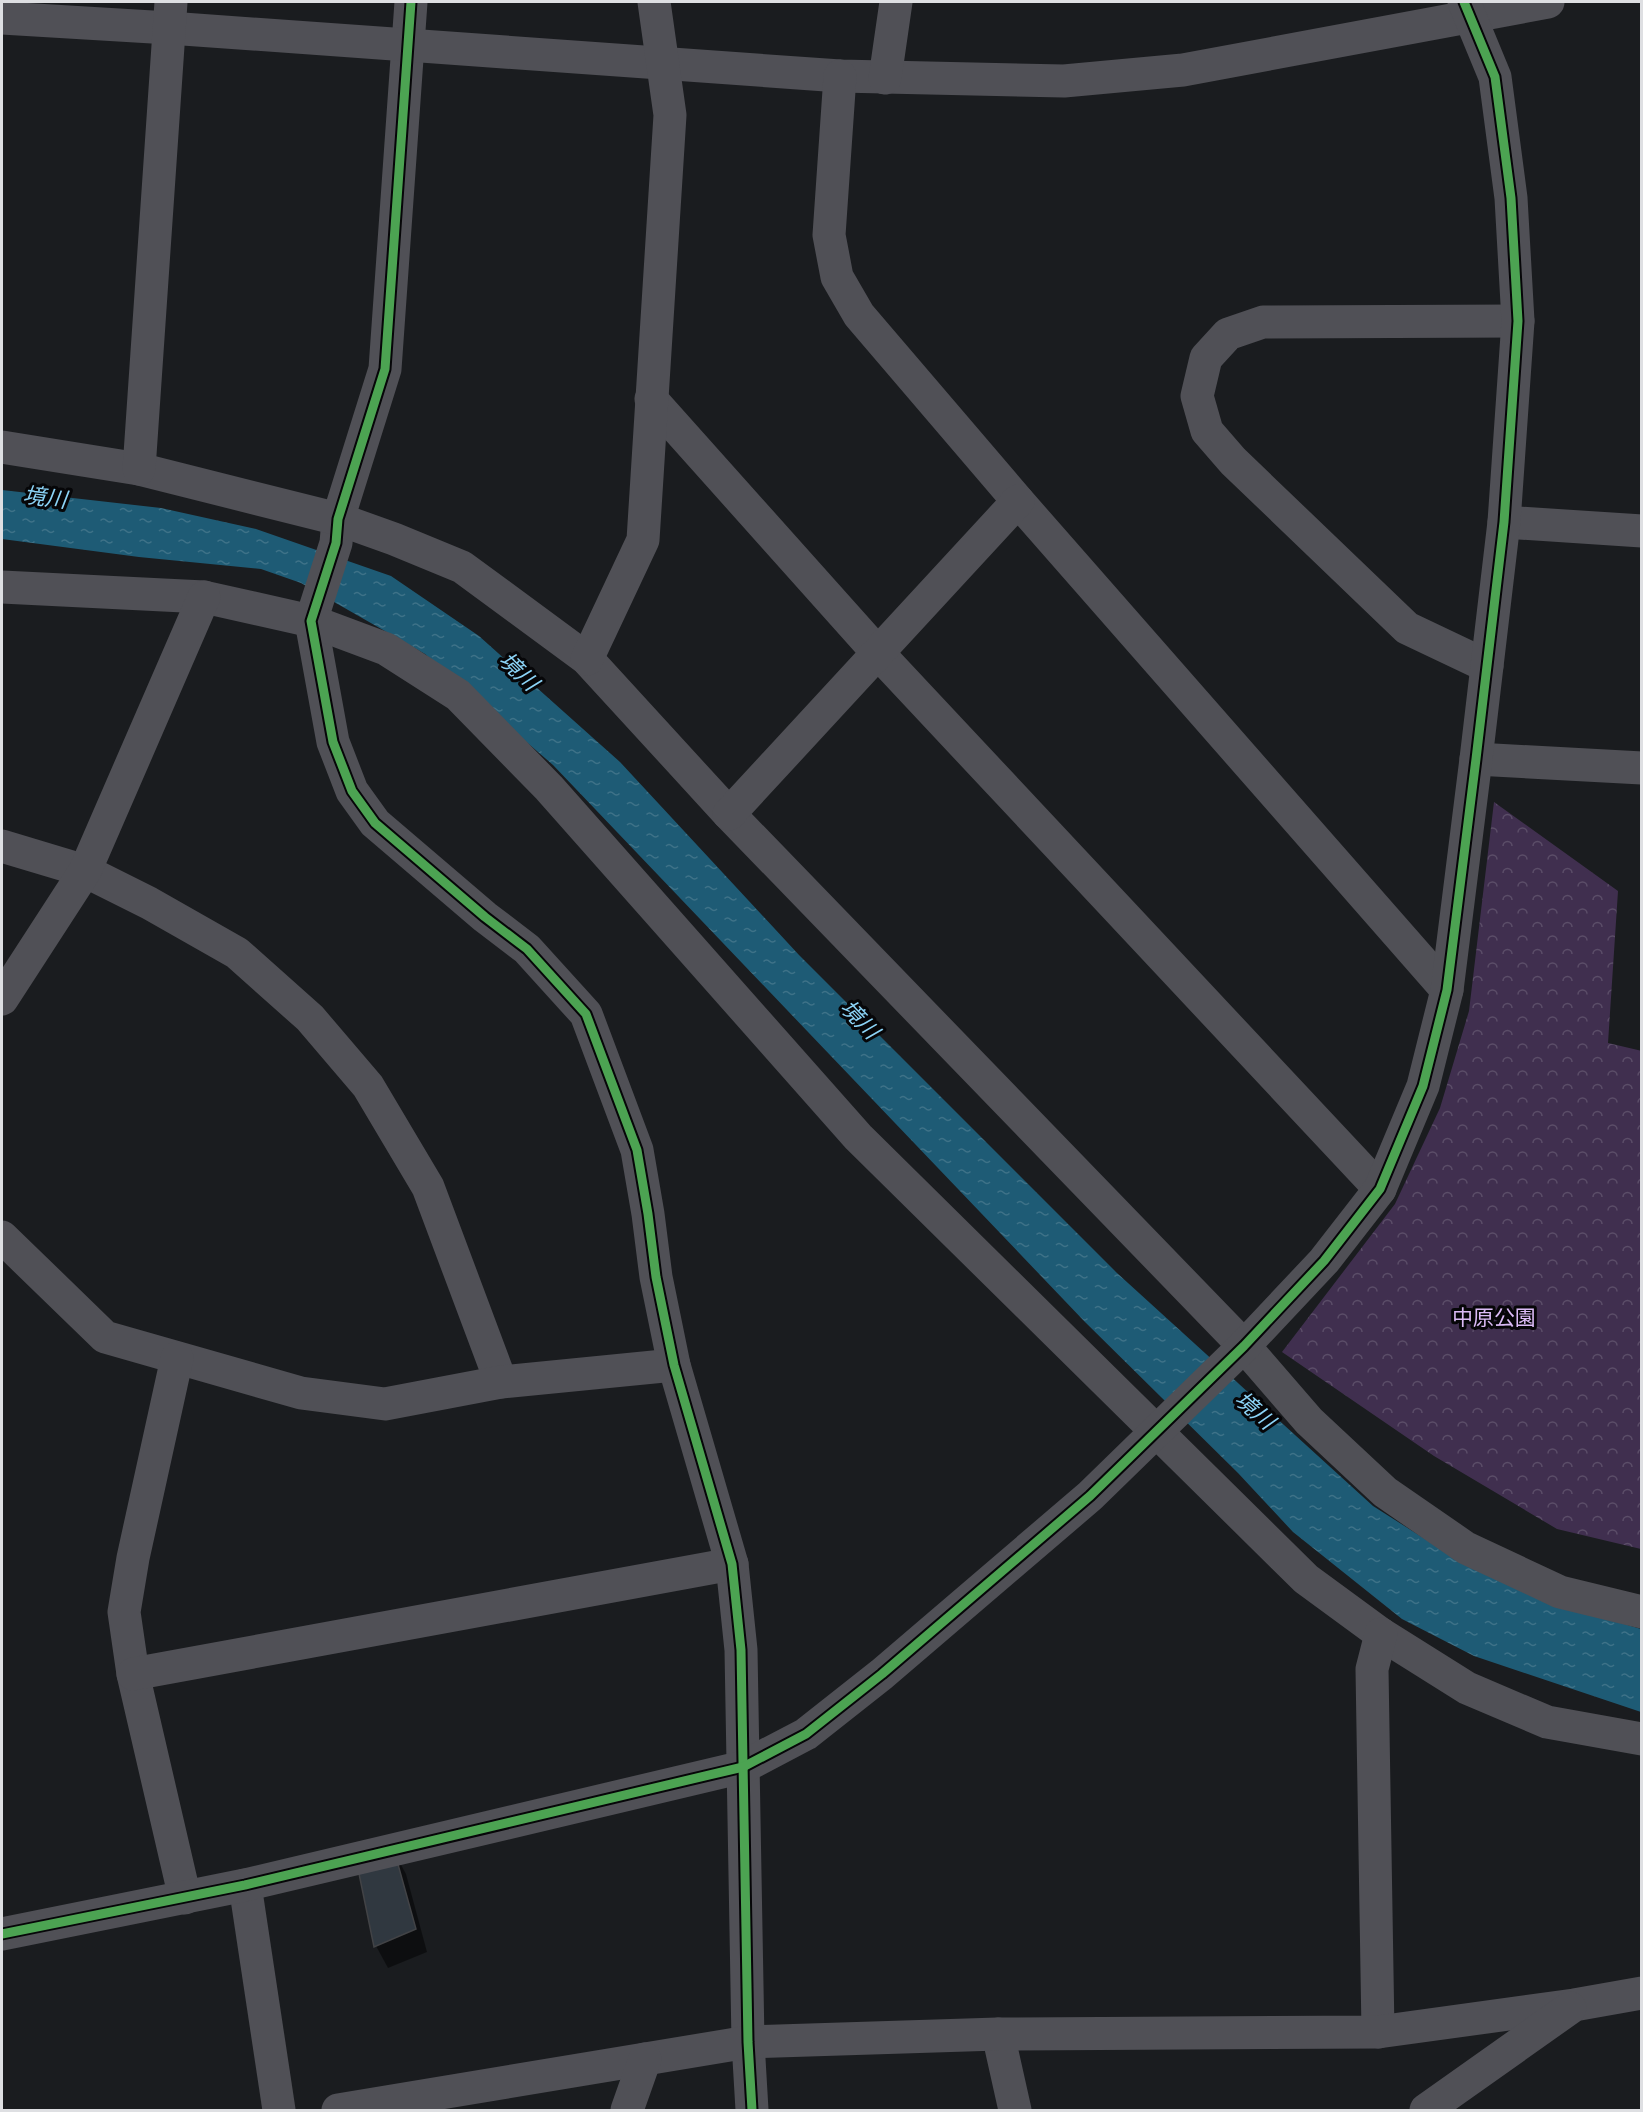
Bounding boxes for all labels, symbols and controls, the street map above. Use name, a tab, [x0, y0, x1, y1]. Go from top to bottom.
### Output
water label: 境川	[22, 482, 70, 513]
water label: 境川	[494, 647, 545, 697]
water label: 境川	[835, 995, 885, 1045]
park label: 中原公園	[1452, 1306, 1536, 1329]
water label: 境川	[1230, 1387, 1281, 1436]

